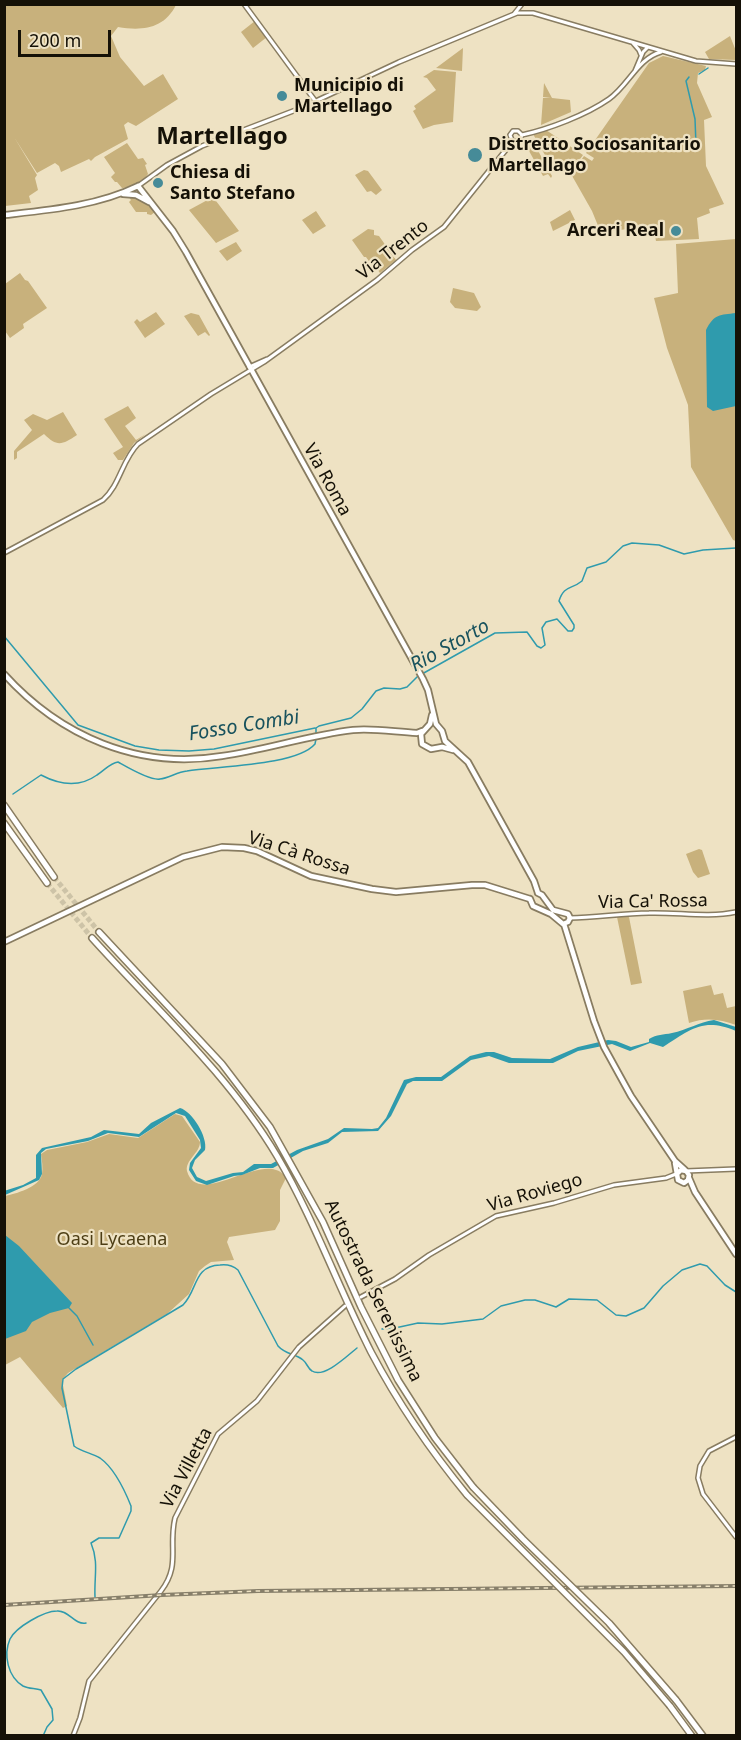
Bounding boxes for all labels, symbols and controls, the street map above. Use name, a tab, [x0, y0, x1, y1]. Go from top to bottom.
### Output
scale bar	[21, 18, 114, 56]
text: 200 m	[29, 28, 81, 52]
place label: Municipio di Martellago	[294, 75, 404, 118]
marker: Municipio di Martellago	[275, 89, 289, 103]
district label: Martellago	[156, 123, 288, 151]
place label: Distretto Sociosanitario Martellago	[488, 134, 701, 176]
marker: Distretto Sociosanitario Martellago	[466, 146, 484, 164]
place label: Chiesa di Santo Stefano	[170, 162, 295, 204]
marker: Chiesa di Santo Stefano	[151, 176, 165, 190]
street label: Via Trento	[353, 215, 433, 285]
place label: Arceri Real	[567, 220, 664, 242]
marker: Arceri Real	[669, 224, 683, 238]
street label: Via Roma	[298, 440, 356, 520]
water label: Rio Storto	[406, 614, 494, 678]
water label: Fosso Combi	[187, 705, 301, 747]
street label: Via Cà Rossa	[245, 827, 353, 881]
street label: Via Ca' Rossa	[598, 890, 708, 914]
street label: Via Roviego	[485, 1169, 585, 1217]
street label: Autostrada Serenissima	[319, 1196, 427, 1386]
park label: Oasi Lycaena	[57, 1229, 167, 1251]
street label: Via Villetta	[157, 1424, 217, 1512]

